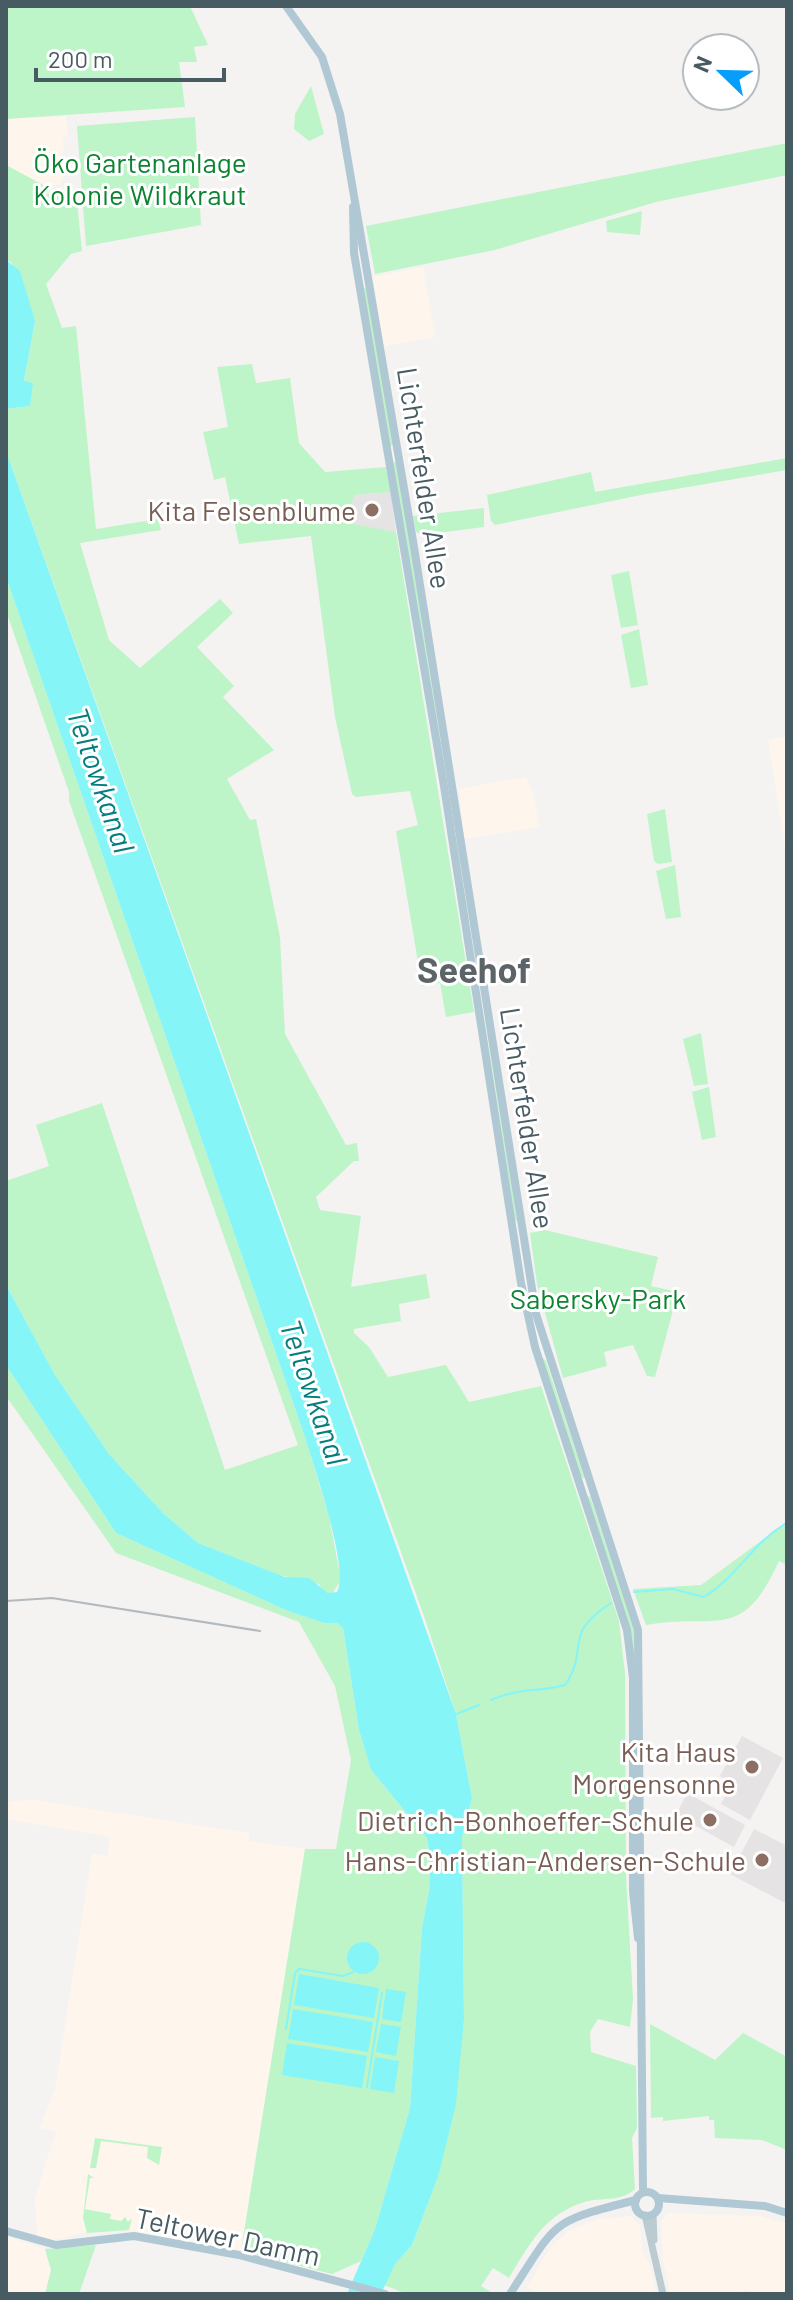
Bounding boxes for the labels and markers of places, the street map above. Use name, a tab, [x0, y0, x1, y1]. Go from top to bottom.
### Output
place label: Kita Felsenblume	[147, 493, 356, 527]
marker: Kita Felsenblume	[363, 501, 381, 519]
place label: Kita Haus Morgensonne	[572, 1734, 736, 1800]
marker: Kita Haus Morgensonne	[743, 1758, 761, 1776]
place label: Dietrich-Bonhoeffer-Schule	[357, 1803, 694, 1837]
marker: Dietrich-Bonhoeffer-Schule	[701, 1811, 719, 1829]
place label: Hans-Christian-Andersen-Schule	[344, 1843, 746, 1877]
marker: Hans-Christian-Andersen-Schule	[753, 1851, 771, 1869]

